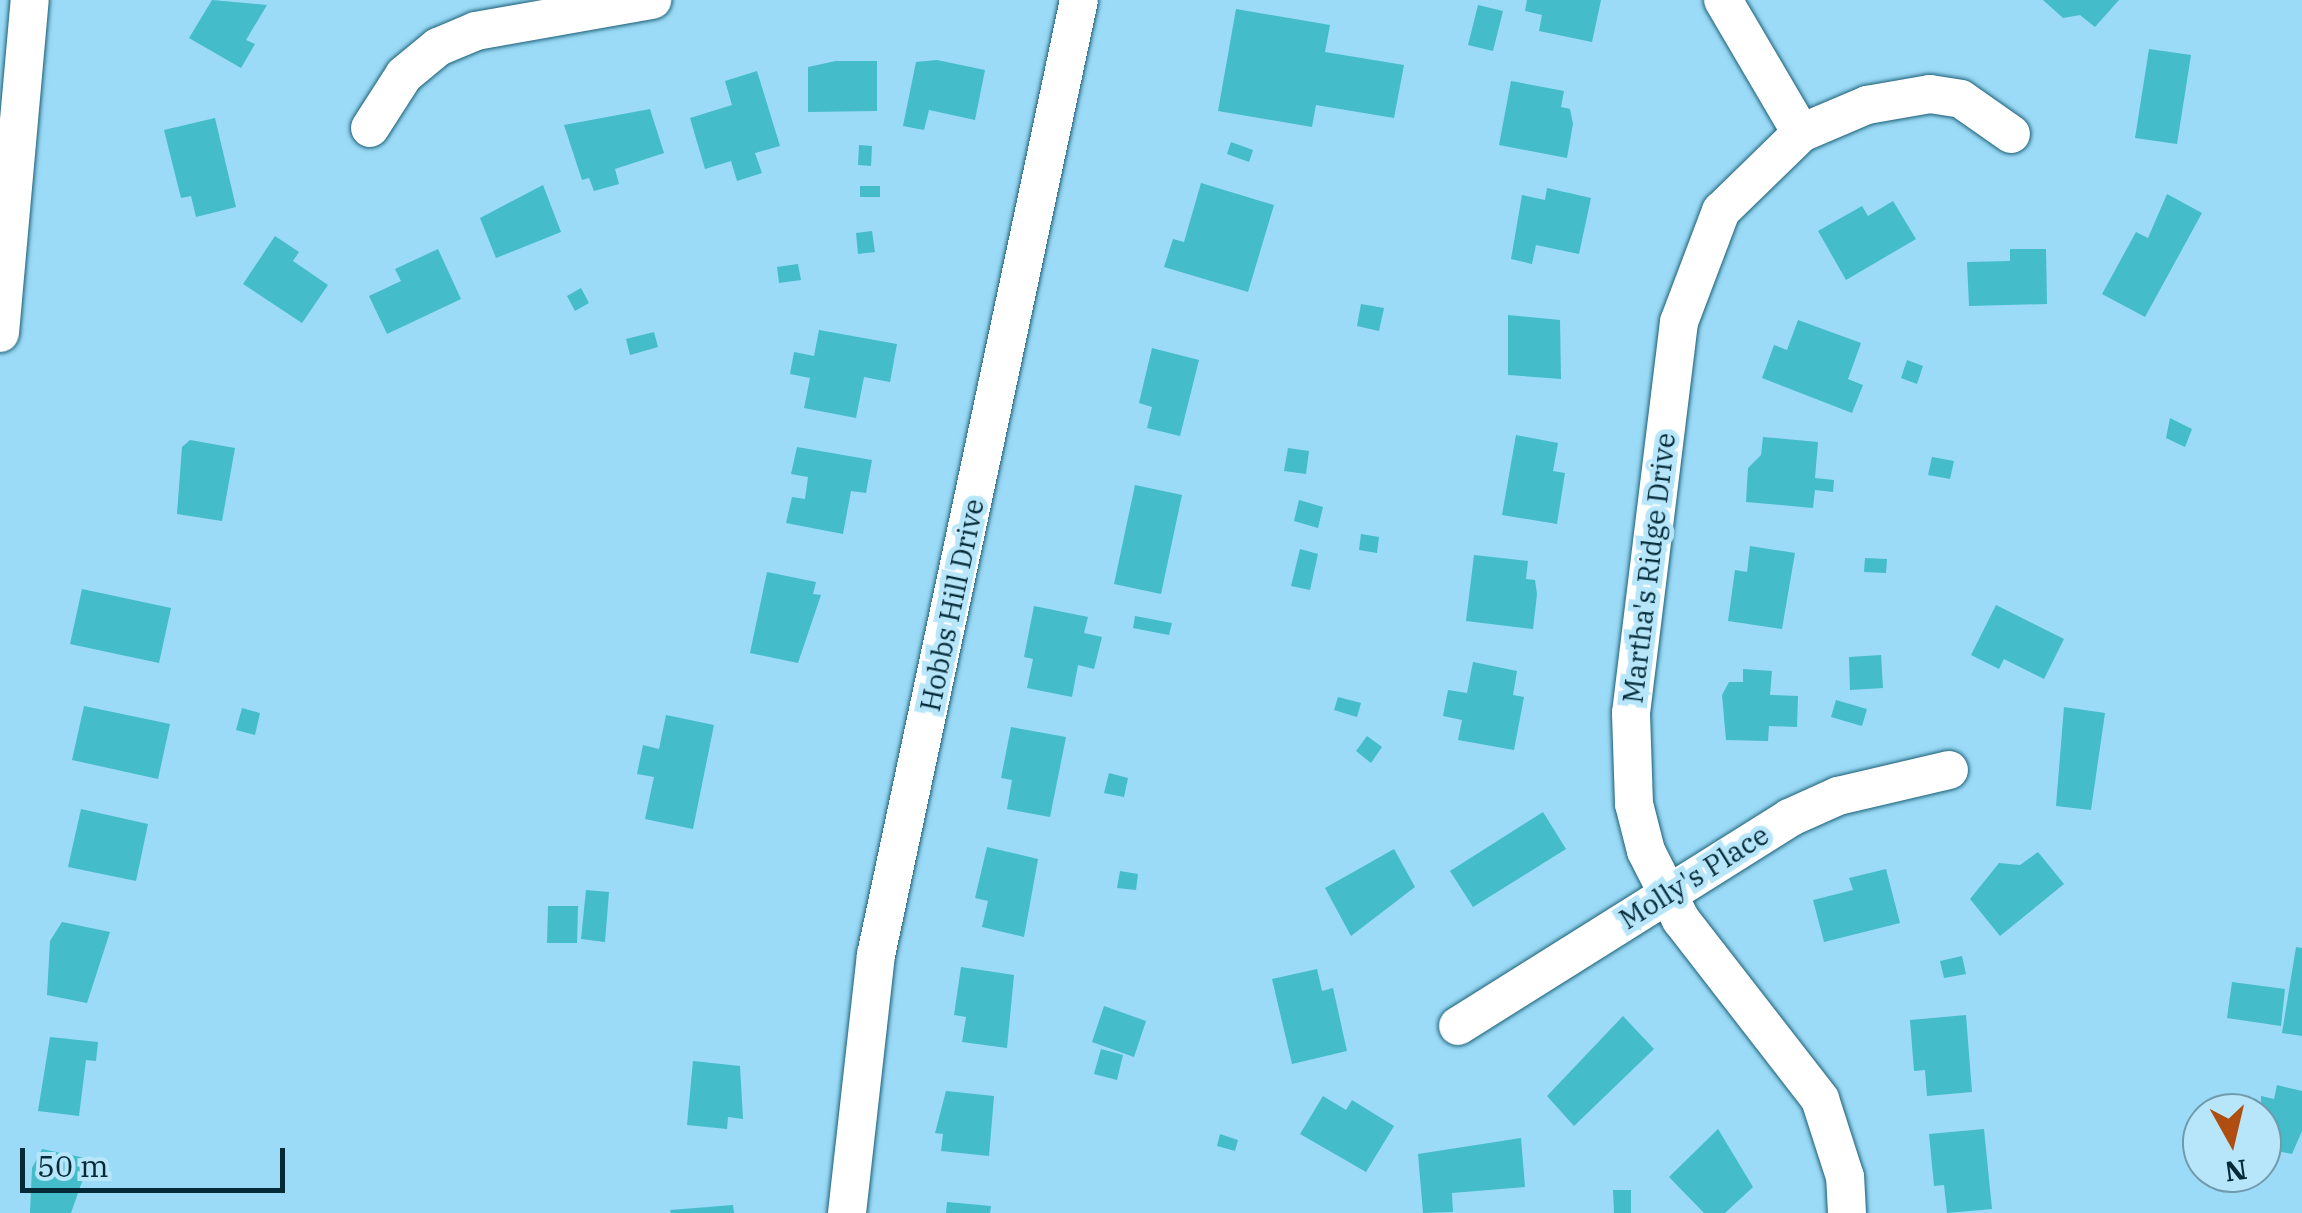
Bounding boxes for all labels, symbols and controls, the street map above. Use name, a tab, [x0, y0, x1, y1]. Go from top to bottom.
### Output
street label: Martha's Ridge Drive	[1616, 431, 1682, 705]
street label: Hobbs Hill Drive	[913, 496, 991, 714]
street label: Molly's Place	[1613, 818, 1775, 936]
north arrow	[2182, 1093, 2282, 1193]
scale bar	[25, 1128, 290, 1190]
text: 50 m	[37, 1146, 109, 1185]
text: N	[2222, 1151, 2250, 1191]

